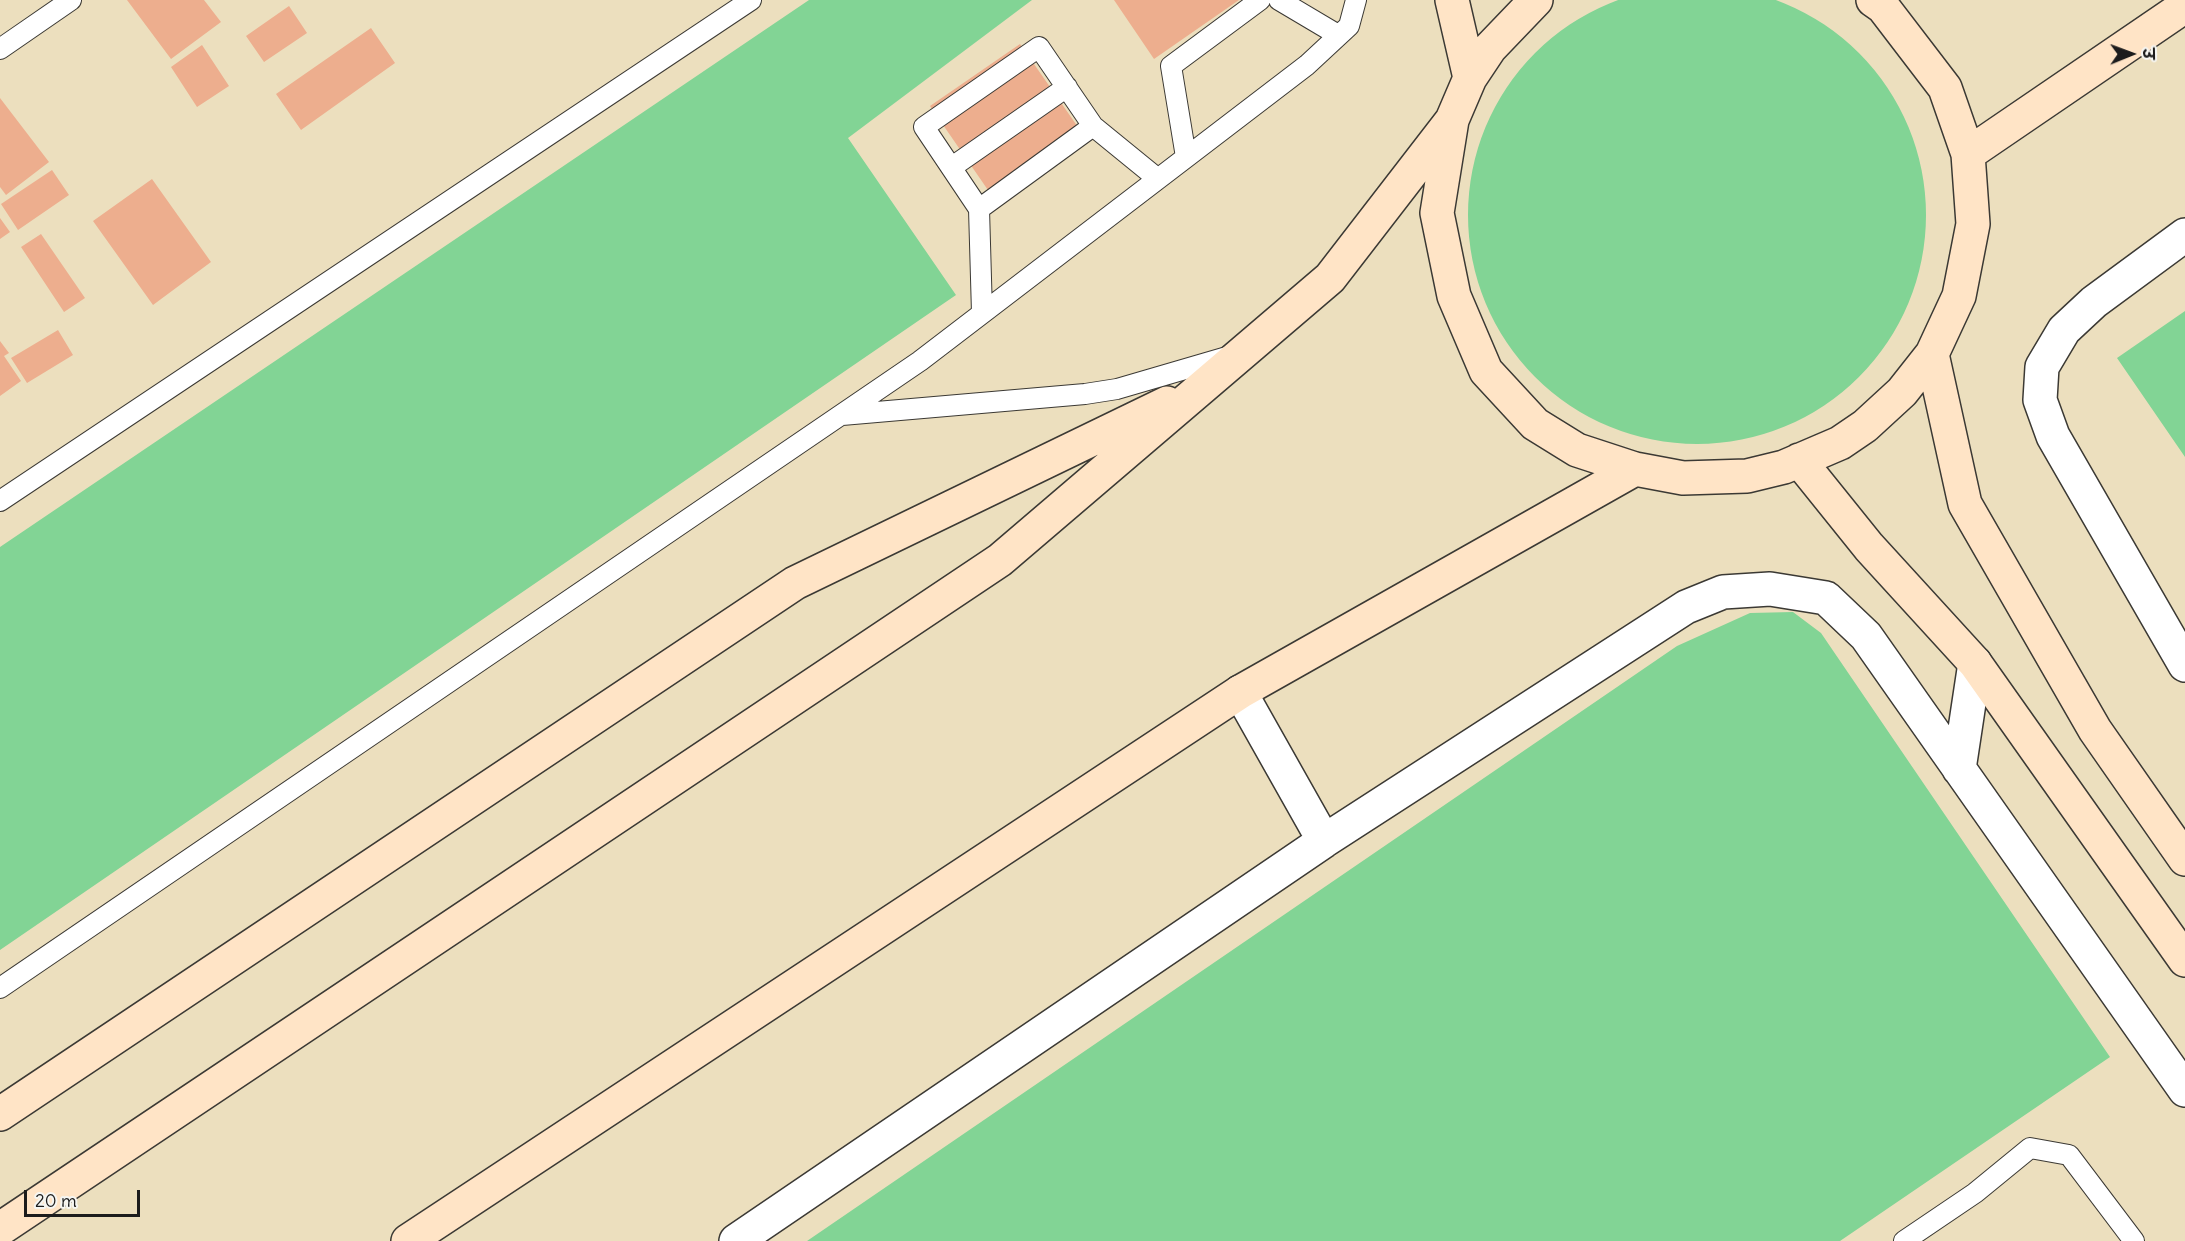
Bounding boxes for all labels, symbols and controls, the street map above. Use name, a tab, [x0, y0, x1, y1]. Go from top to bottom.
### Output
north arrow	[2101, 24, 2161, 84]
text: उ	[2139, 48, 2159, 59]
scale bar	[27, 1178, 142, 1216]
text: 20 m	[35, 1189, 77, 1212]

